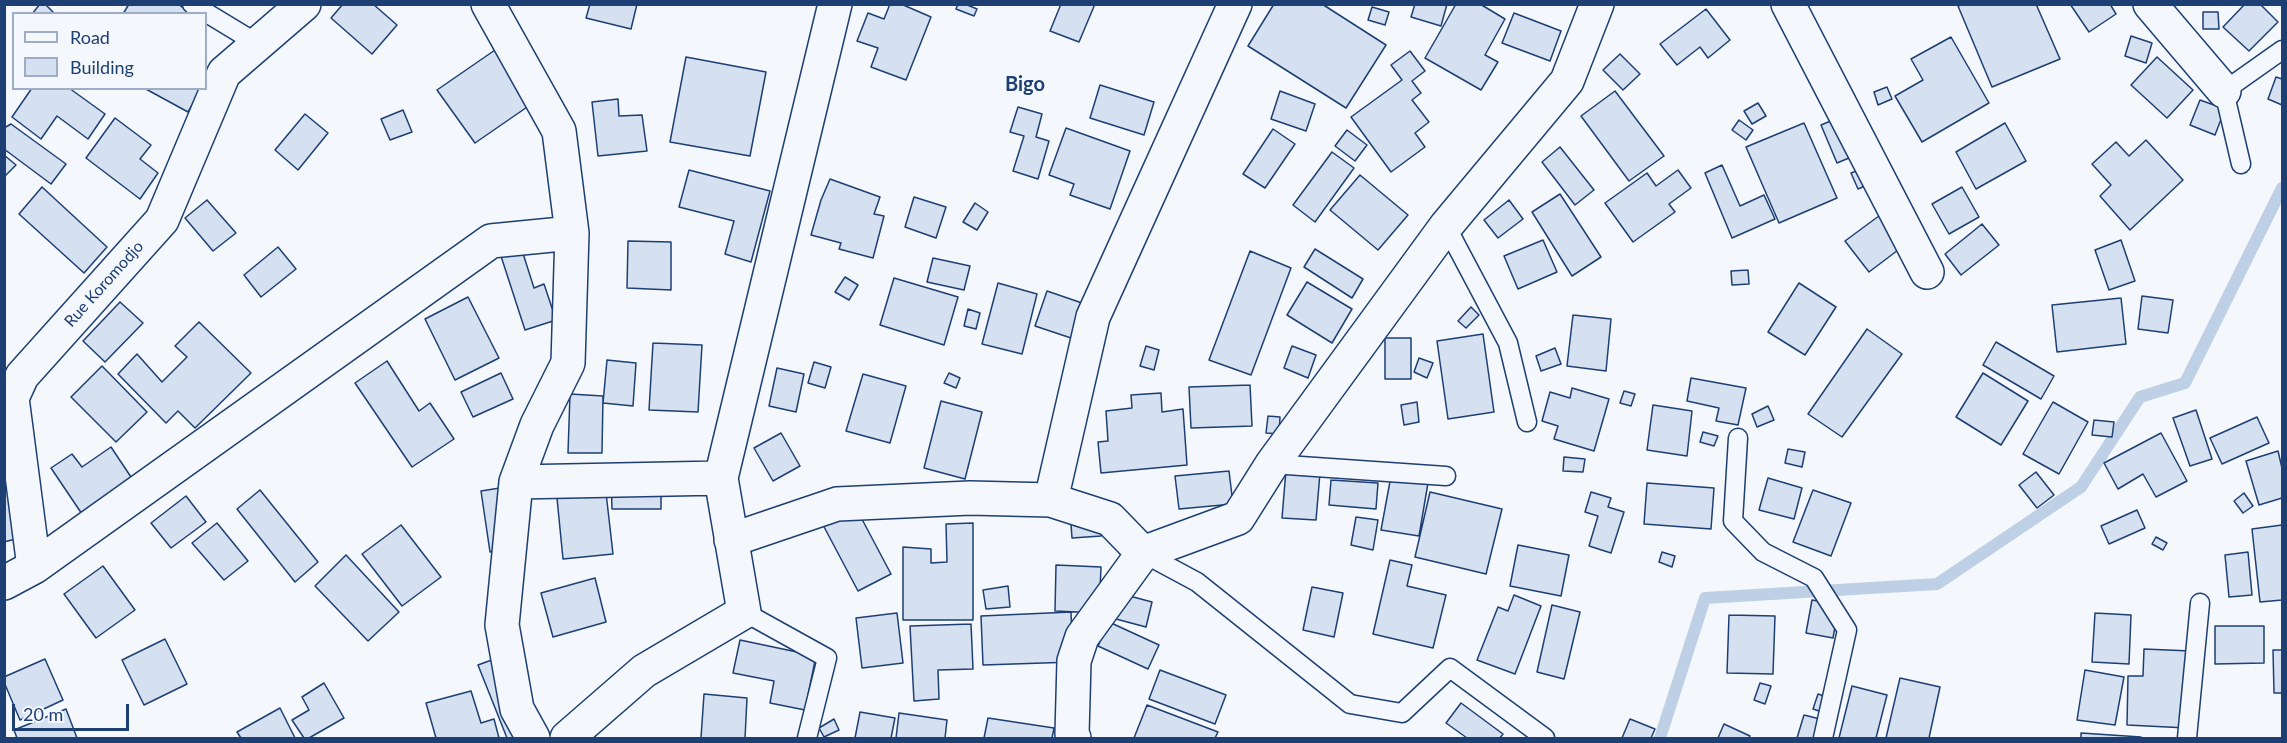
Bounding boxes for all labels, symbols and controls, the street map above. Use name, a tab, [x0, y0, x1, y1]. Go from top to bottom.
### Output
legend	[12, 12, 207, 90]
text: Road	[70, 26, 110, 48]
text: Building	[70, 56, 134, 78]
district label: Bigo	[1005, 73, 1045, 97]
street label: Rue Koromodjo	[60, 237, 148, 331]
scale bar	[15, 692, 132, 730]
text: 20 m	[23, 703, 63, 725]

